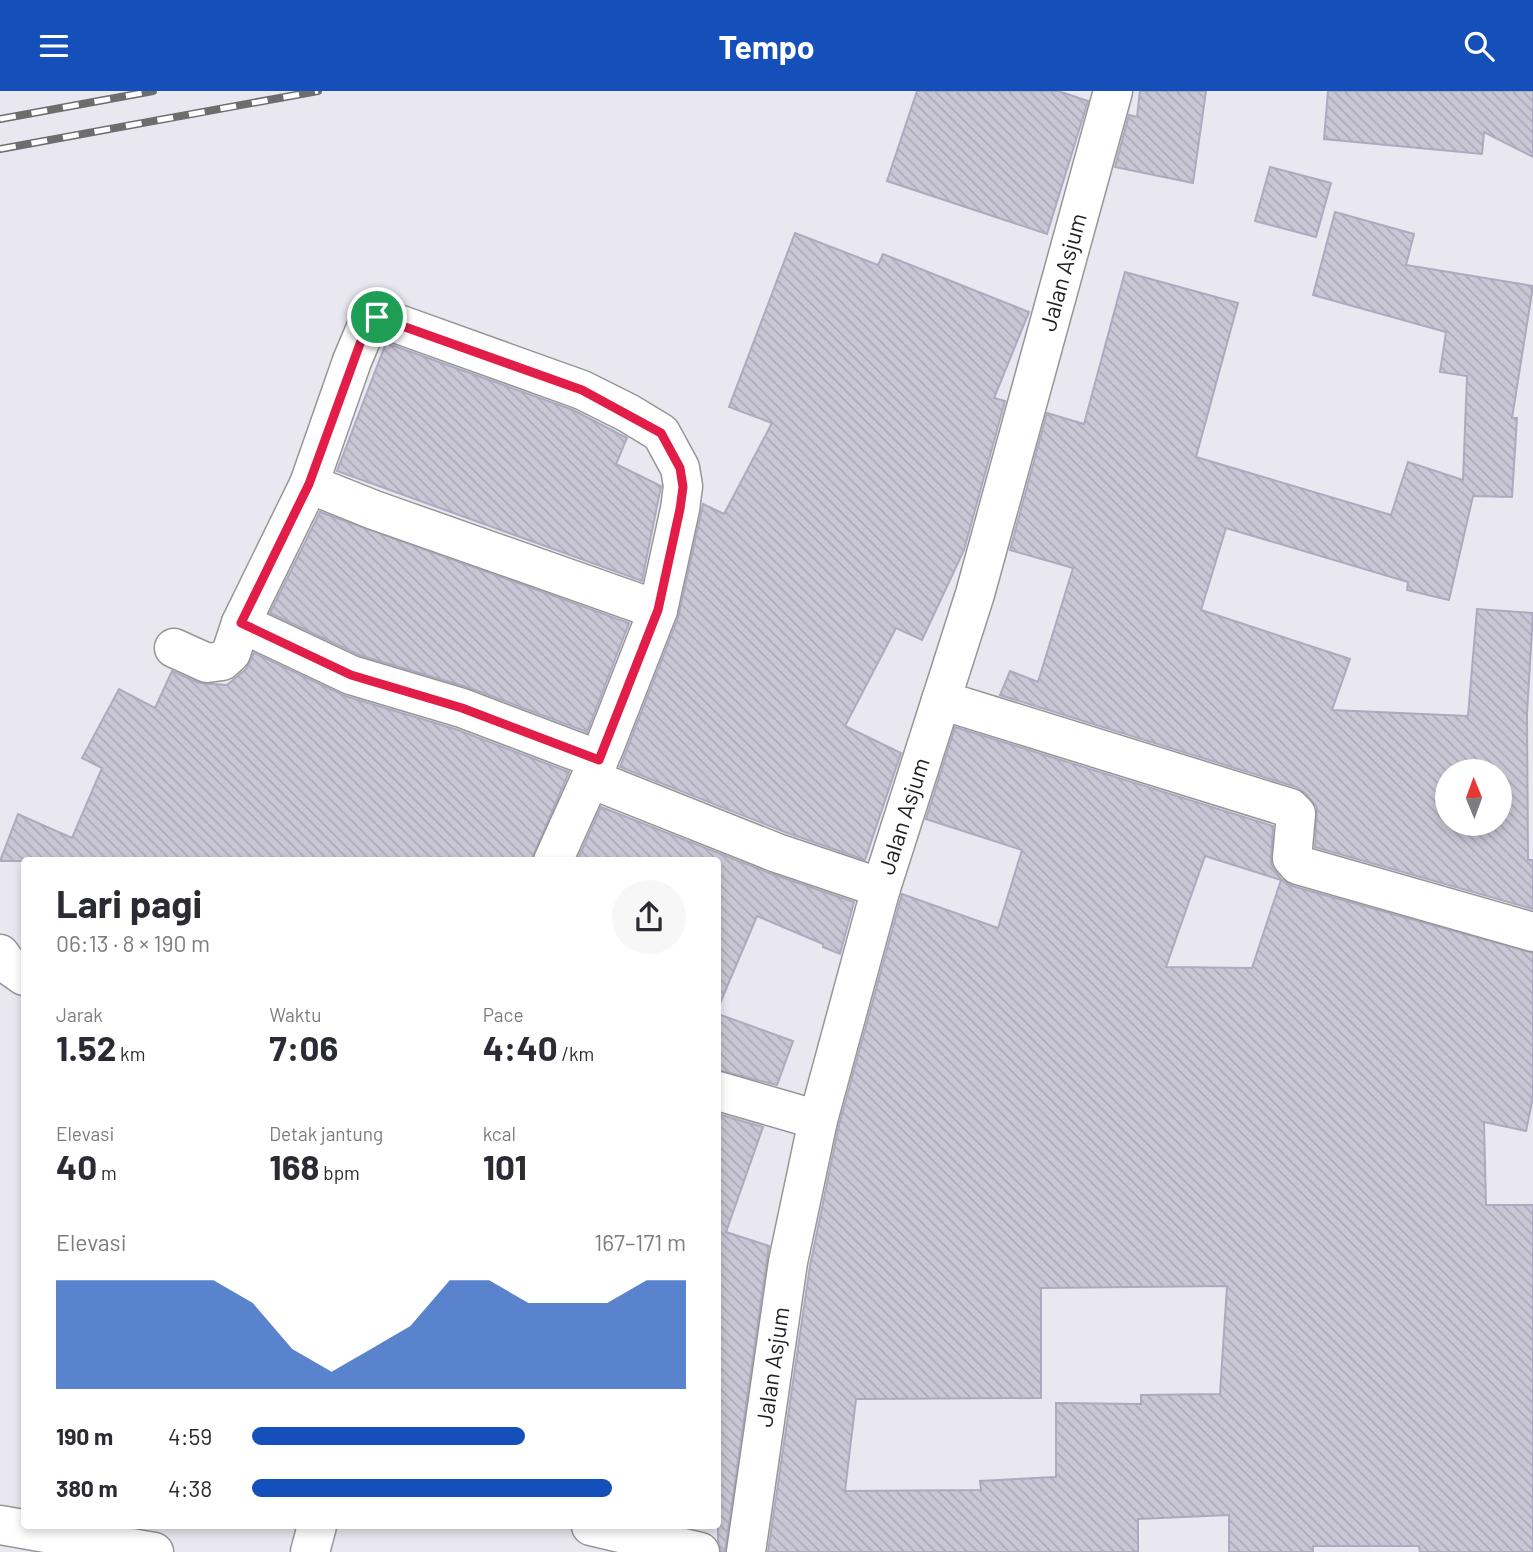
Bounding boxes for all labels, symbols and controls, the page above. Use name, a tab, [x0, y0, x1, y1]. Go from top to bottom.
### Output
icon: menu	[35, 27, 73, 65]
text: Tempo	[718, 27, 815, 65]
icon: search	[1460, 27, 1498, 65]
street label: Jalan Asjum	[1033, 210, 1092, 334]
pin	[347, 287, 407, 347]
icon: arrive	[358, 298, 396, 336]
street label: Jalan Asjum	[871, 754, 935, 878]
north arrow	[1435, 759, 1512, 837]
map controls	[1435, 759, 1512, 836]
text: Lari pagi	[56, 880, 202, 926]
button: share	[612, 880, 686, 954]
text: 06:13 · 8 × 190 m	[56, 929, 210, 957]
text: Jarak	[56, 1003, 103, 1026]
text: Waktu	[269, 1003, 321, 1026]
text: Pace	[483, 1003, 524, 1026]
text: 1.52	[56, 1026, 116, 1068]
text: 7:06	[269, 1026, 338, 1068]
text: 4:40	[483, 1026, 558, 1068]
text: km	[116, 1042, 145, 1065]
text: /km	[558, 1042, 594, 1065]
text: Elevasi	[56, 1122, 114, 1145]
text: Detak jantung	[269, 1122, 383, 1145]
text: kcal	[483, 1122, 516, 1145]
text: 40	[56, 1145, 97, 1187]
text: 168	[269, 1145, 319, 1187]
text: 101	[483, 1145, 527, 1187]
text: m	[97, 1161, 117, 1184]
text: bpm	[319, 1161, 360, 1184]
text: Elevasi	[56, 1228, 127, 1256]
text: 167–171 m	[594, 1228, 686, 1256]
street label: Jalan Asjum	[749, 1305, 794, 1429]
text: 190 m	[56, 1422, 113, 1450]
text: 4:59	[168, 1422, 212, 1450]
text: 380 m	[56, 1474, 118, 1502]
text: 4:38	[168, 1474, 212, 1502]

